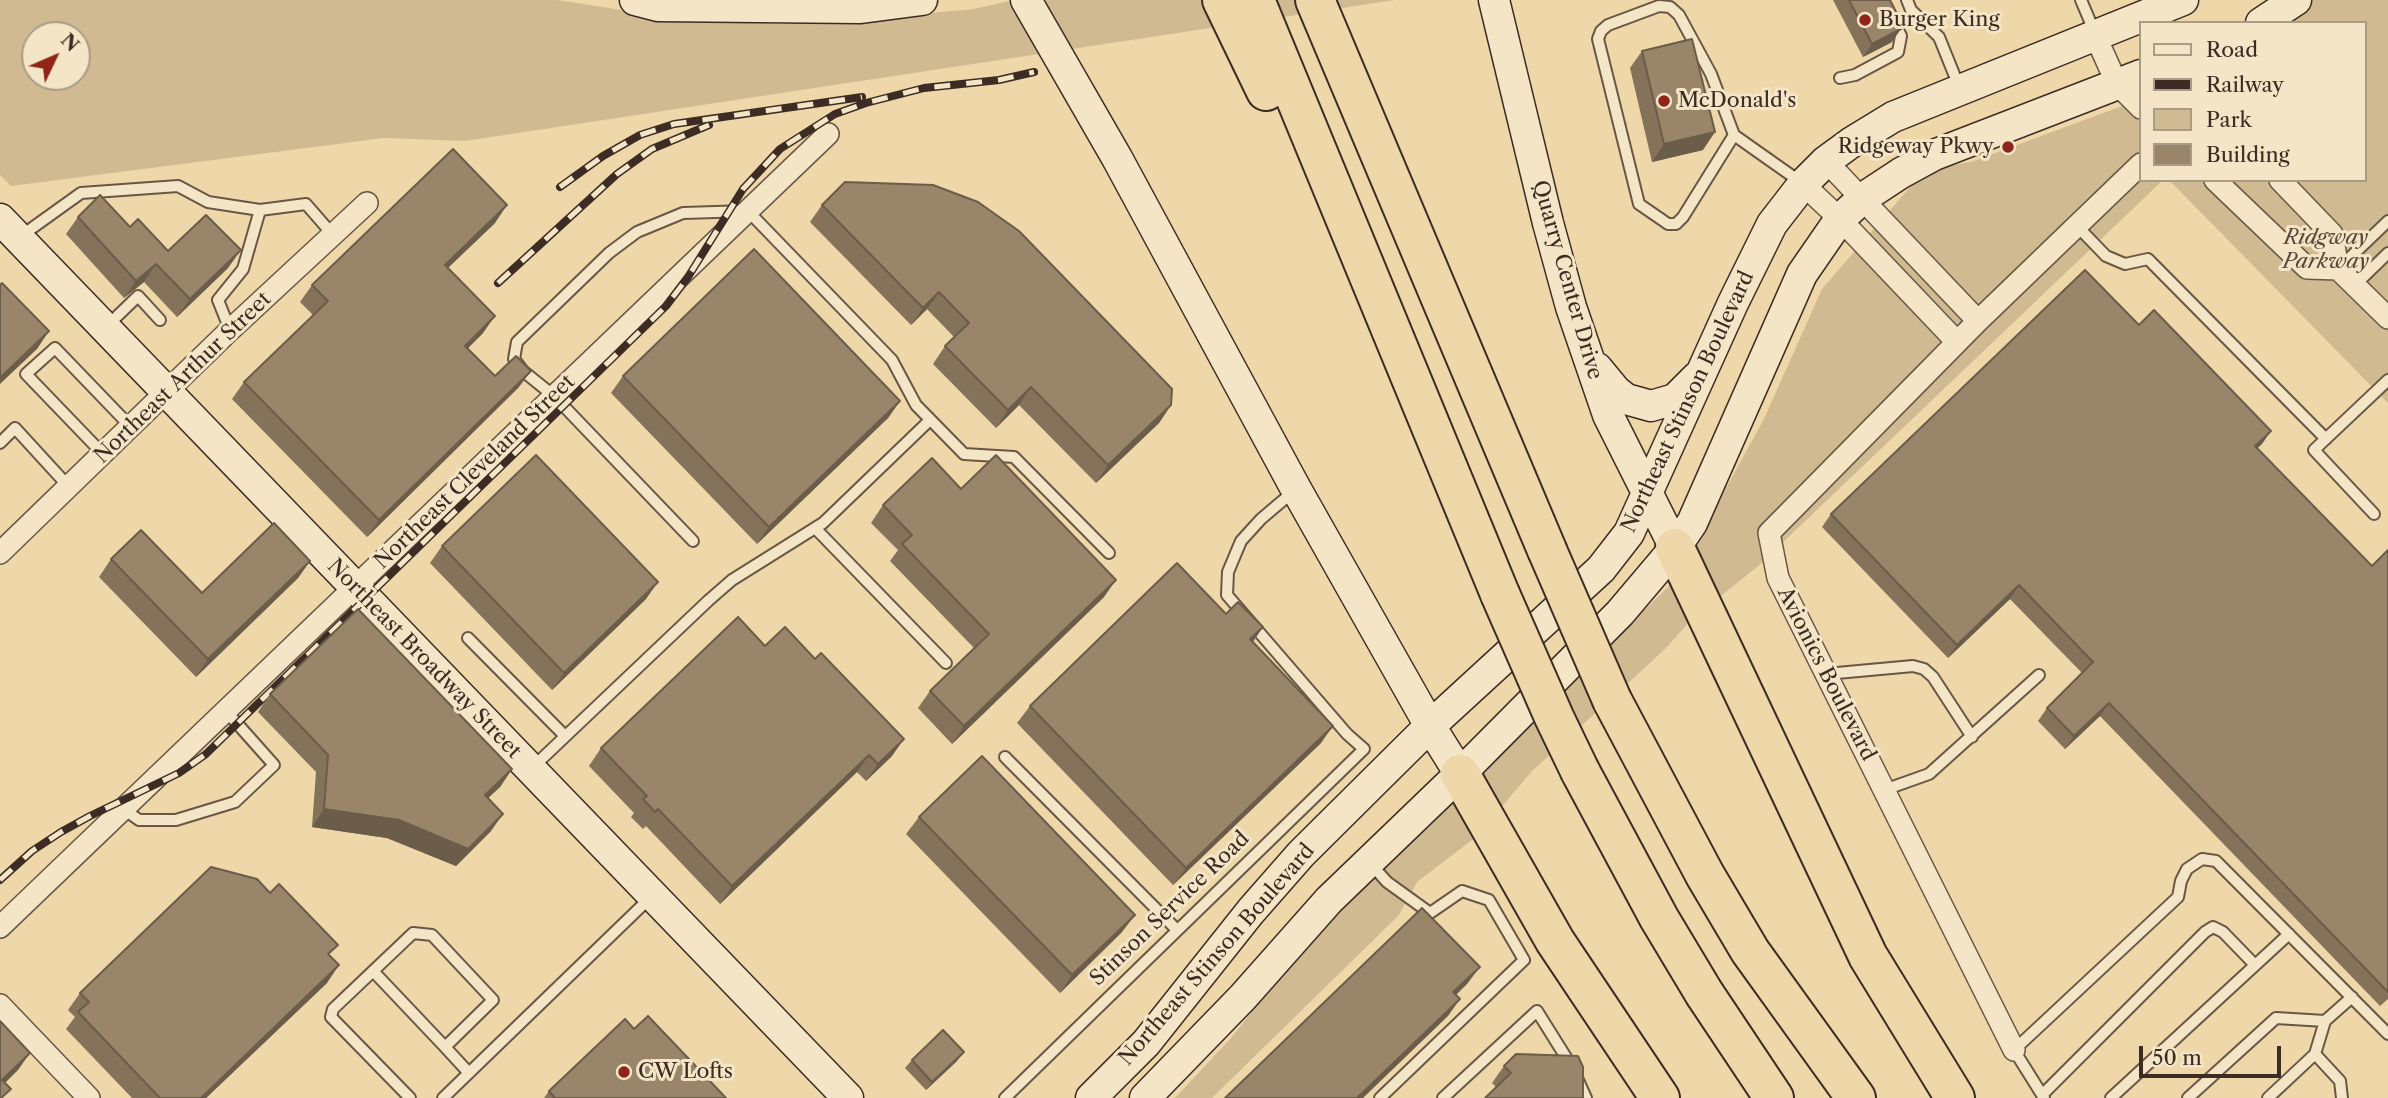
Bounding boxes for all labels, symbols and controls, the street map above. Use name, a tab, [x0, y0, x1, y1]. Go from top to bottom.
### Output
place label: Burger King	[1879, 7, 1999, 33]
marker: Burger King	[1857, 12, 1873, 28]
north arrow	[21, 21, 91, 91]
legend	[2140, 21, 2367, 182]
text: N	[56, 29, 84, 56]
text: Road	[2206, 37, 2258, 62]
text: Railway	[2206, 72, 2284, 97]
place label: McDonald's	[1678, 88, 1796, 114]
marker: McDonald's	[1656, 93, 1672, 109]
text: Park	[2206, 107, 2252, 132]
place label: Ridgeway Pkwy	[1838, 134, 1994, 160]
marker: Ridgeway Pkwy	[2000, 139, 2016, 155]
text: Building	[2206, 142, 2290, 167]
street label: Quarry Center Drive	[1527, 178, 1607, 382]
park label: Ridgway Parkway	[2283, 225, 2369, 275]
street label: Northeast Stinson Boulevard	[1616, 267, 1760, 537]
street label: Northeast Arthur Street	[89, 287, 277, 469]
street label: Northeast Cleveland Street	[370, 370, 580, 574]
street label: Northeast Broadway Street	[322, 554, 526, 764]
street label: Avionics Boulevard	[1771, 583, 1881, 765]
street label: Stinson Service Road	[1085, 826, 1255, 992]
street label: Northeast Stinson Boulevard	[1114, 839, 1320, 1071]
scale bar	[2143, 1032, 2285, 1076]
text: 50 m	[2152, 1045, 2202, 1070]
place label: CW Lofts	[638, 1059, 733, 1085]
marker: CW Lofts	[616, 1064, 632, 1080]

